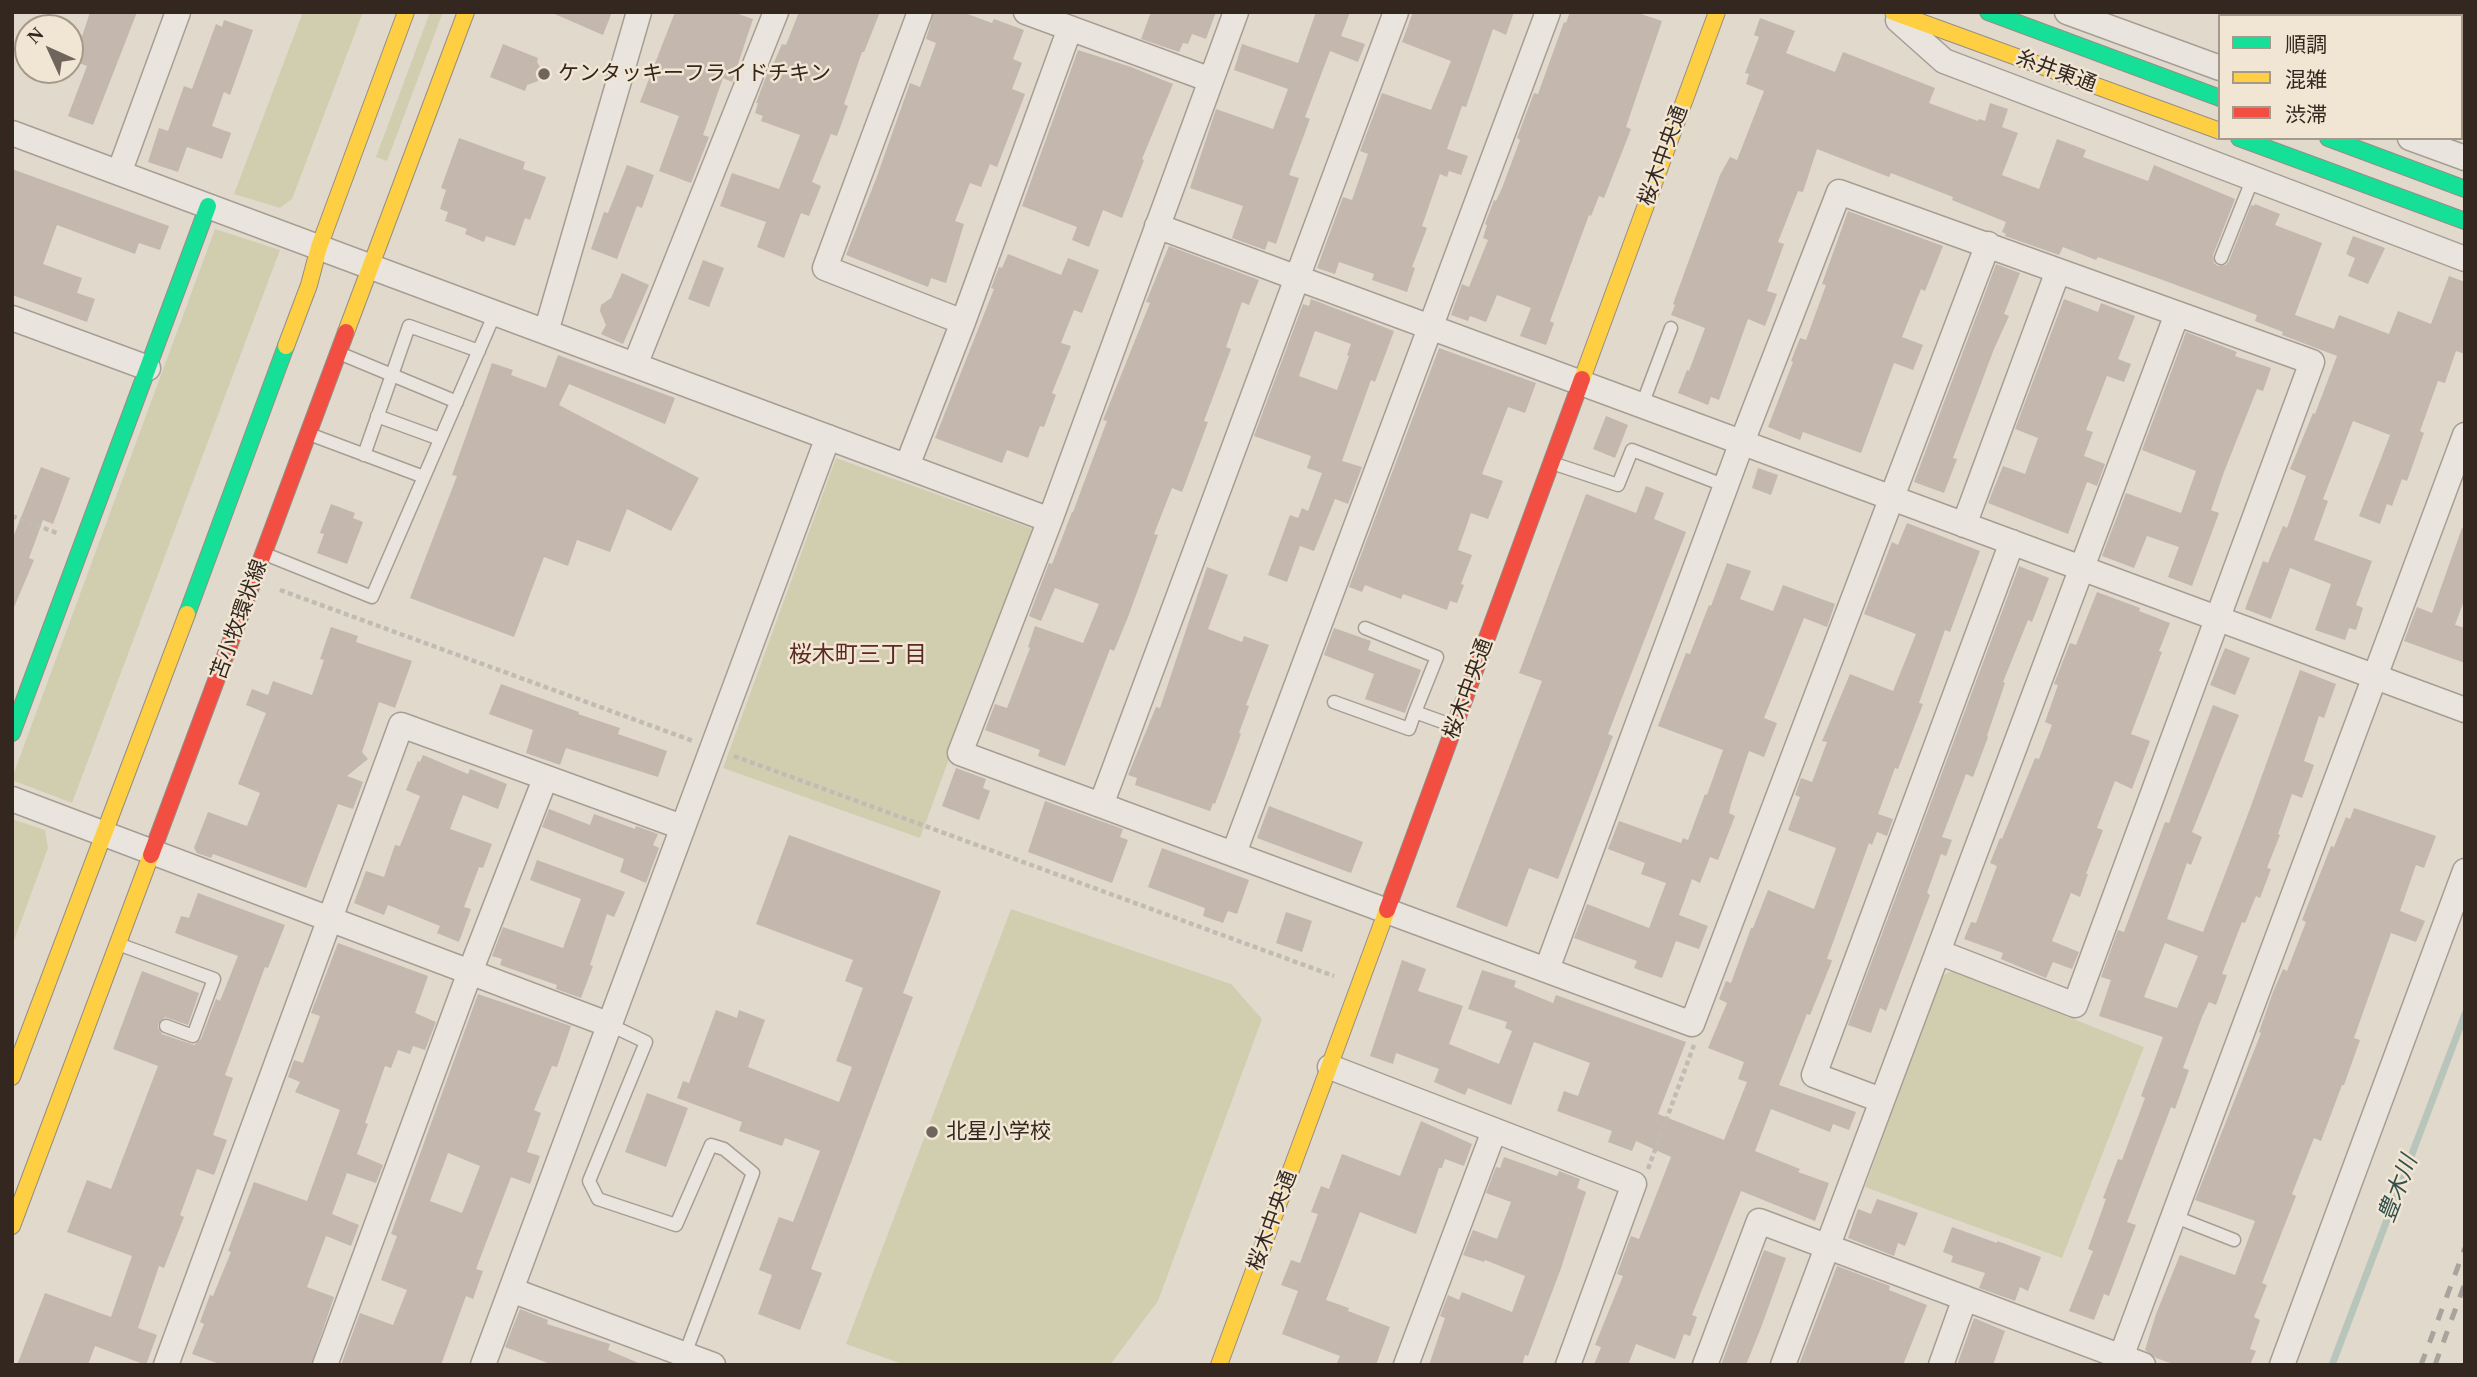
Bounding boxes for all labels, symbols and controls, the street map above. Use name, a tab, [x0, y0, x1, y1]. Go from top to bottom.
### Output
north arrow	[14, 14, 84, 84]
legend	[2218, 14, 2463, 140]
text: N	[23, 23, 47, 47]
text: 順調	[2285, 33, 2327, 57]
street label: 糸井東通	[2012, 46, 2100, 98]
place label: ケンタッキーフライドチキン	[558, 61, 831, 87]
marker: ケンタッキーフライドチキン	[536, 66, 552, 82]
text: 混雑	[2285, 68, 2327, 92]
street label: 桜木中央通	[1634, 102, 1694, 210]
text: 渋滞	[2285, 103, 2327, 127]
street label: 苫小牧環状線	[207, 556, 273, 684]
street label: 桜木中央通	[1439, 635, 1499, 743]
district label: 桜木町三丁目	[789, 642, 927, 670]
place label: 北星小学校	[946, 1119, 1051, 1145]
marker: 北星小学校	[924, 1124, 940, 1140]
water label: 豊木川	[2374, 1152, 2424, 1226]
street label: 桜木中央通	[1243, 1167, 1303, 1275]

